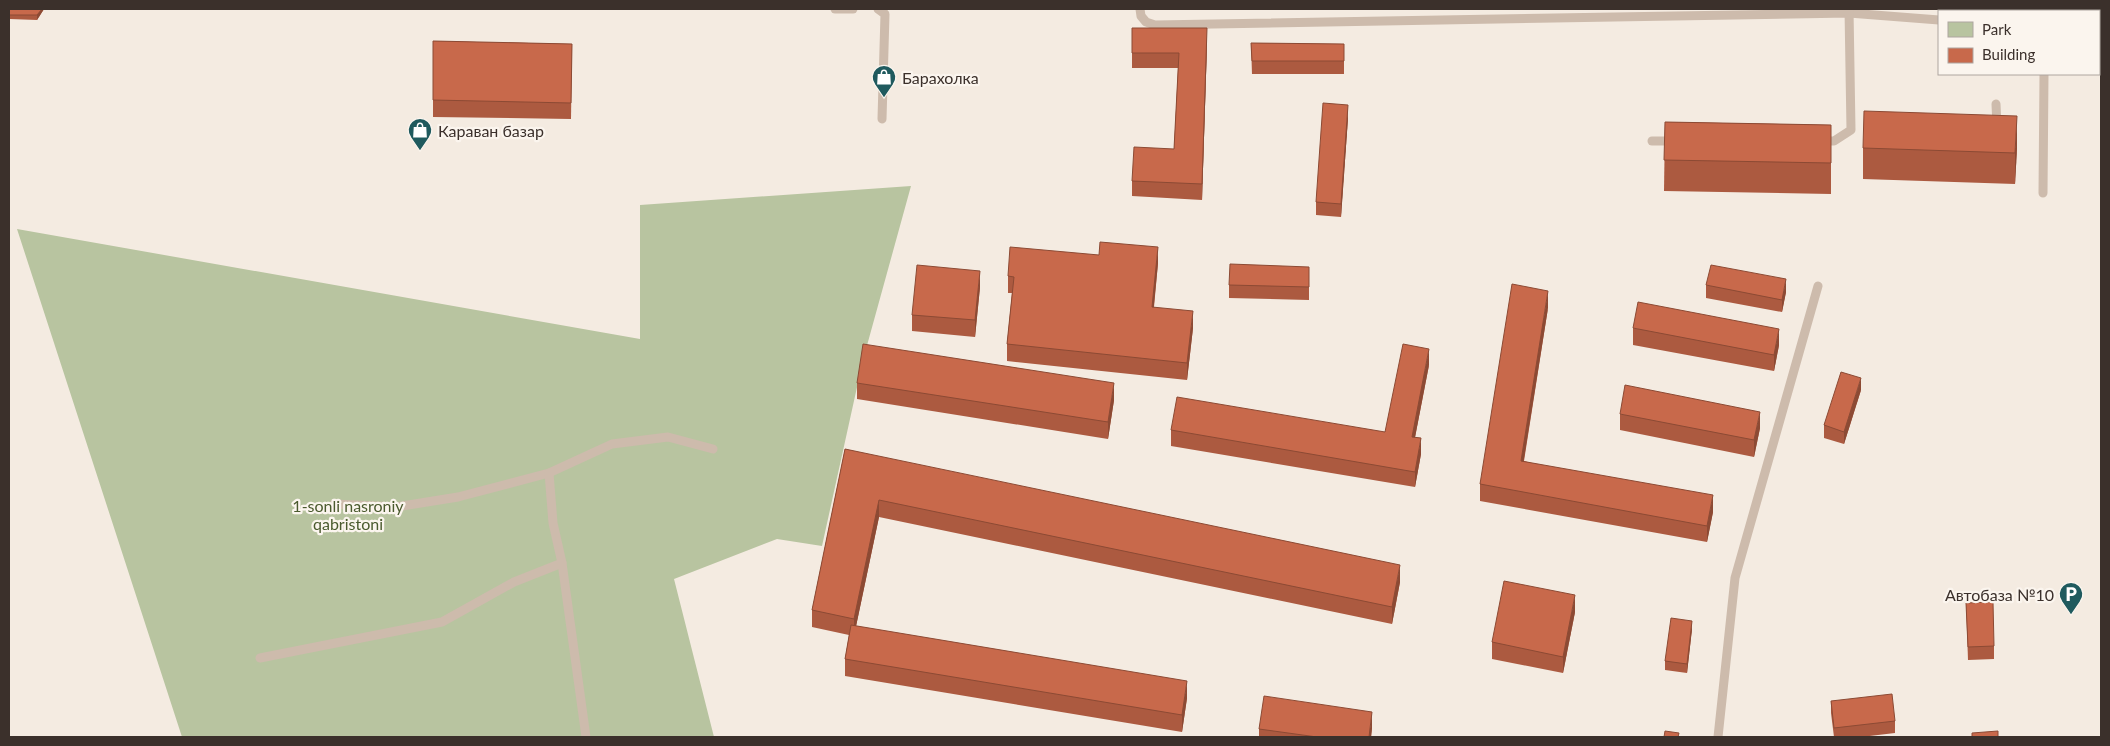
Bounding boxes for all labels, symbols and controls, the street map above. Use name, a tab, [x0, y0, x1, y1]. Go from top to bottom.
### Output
legend	[1938, 10, 2100, 75]
text: Park	[1982, 20, 2012, 38]
text: Building	[1982, 45, 2035, 63]
shop icon: Барахолка	[871, 64, 897, 98]
place label: Барахолка	[902, 68, 979, 87]
shop icon: Караван базар	[407, 117, 433, 151]
place label: Караван базар	[438, 121, 544, 140]
park label: 1-sonli nasroniy qabristoni	[292, 496, 404, 533]
parking icon: Автобаза №10	[2058, 581, 2084, 615]
place label: Автобаза №10	[1945, 585, 2054, 604]

